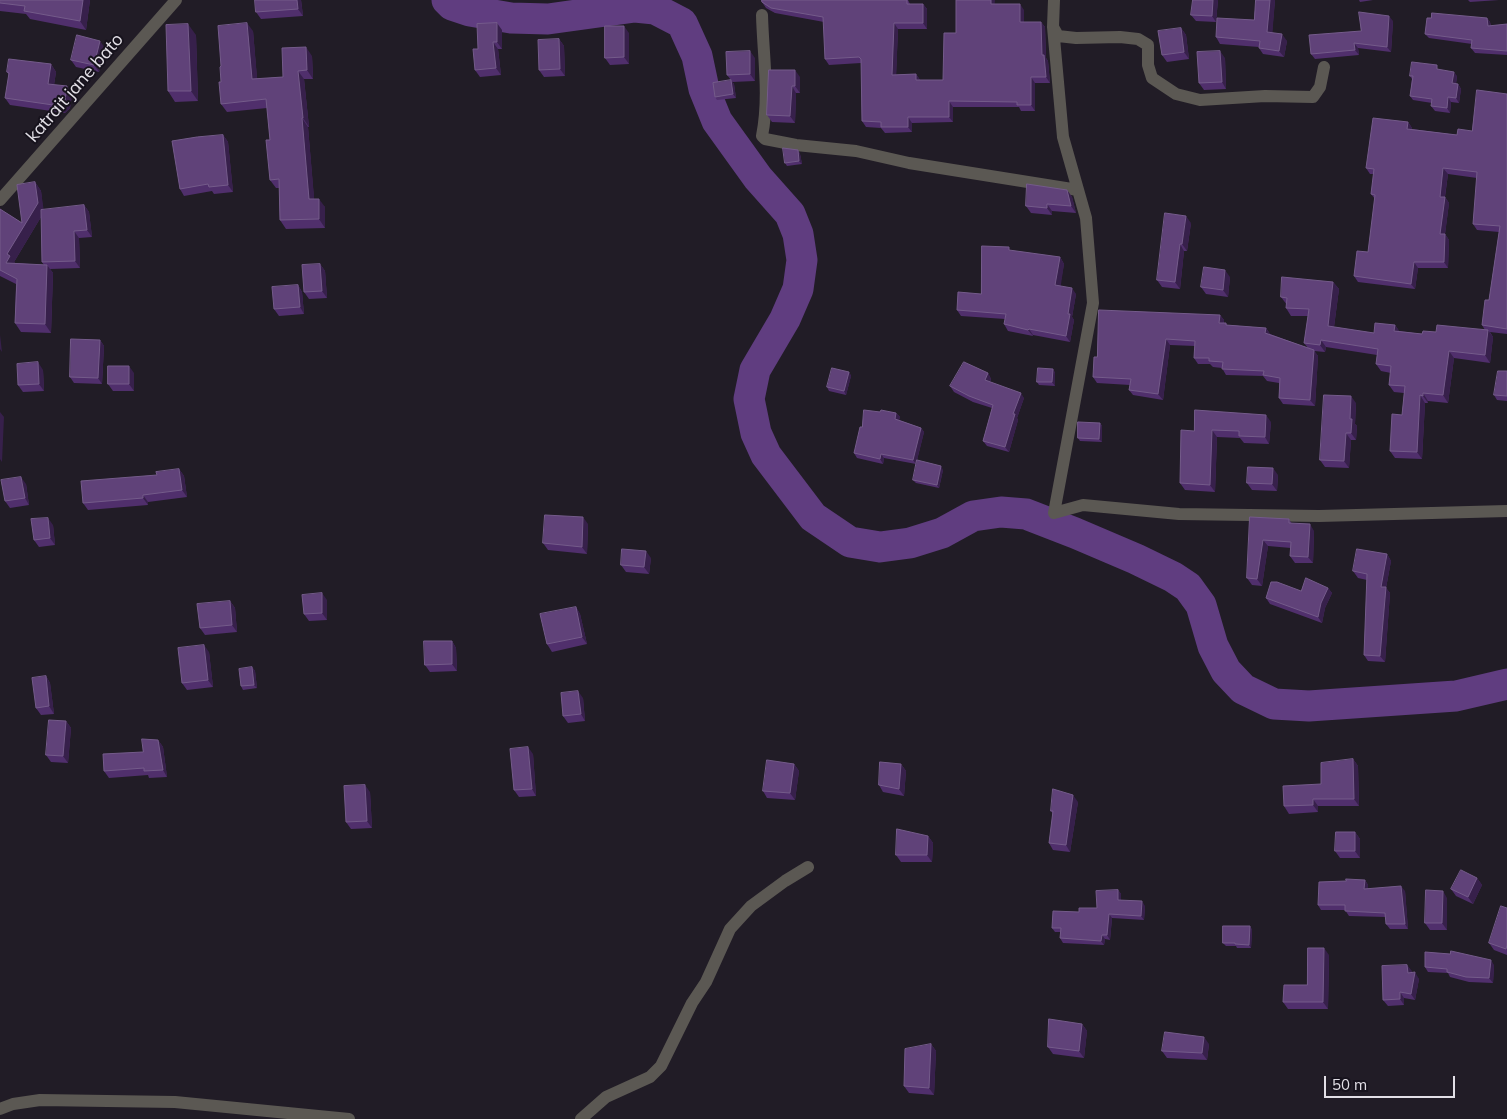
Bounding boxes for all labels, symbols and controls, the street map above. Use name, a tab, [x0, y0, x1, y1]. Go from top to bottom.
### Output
street label: katrait jane bato	[22, 29, 128, 147]
scale bar	[1327, 1066, 1458, 1098]
text: 50 m	[1332, 1075, 1367, 1094]

